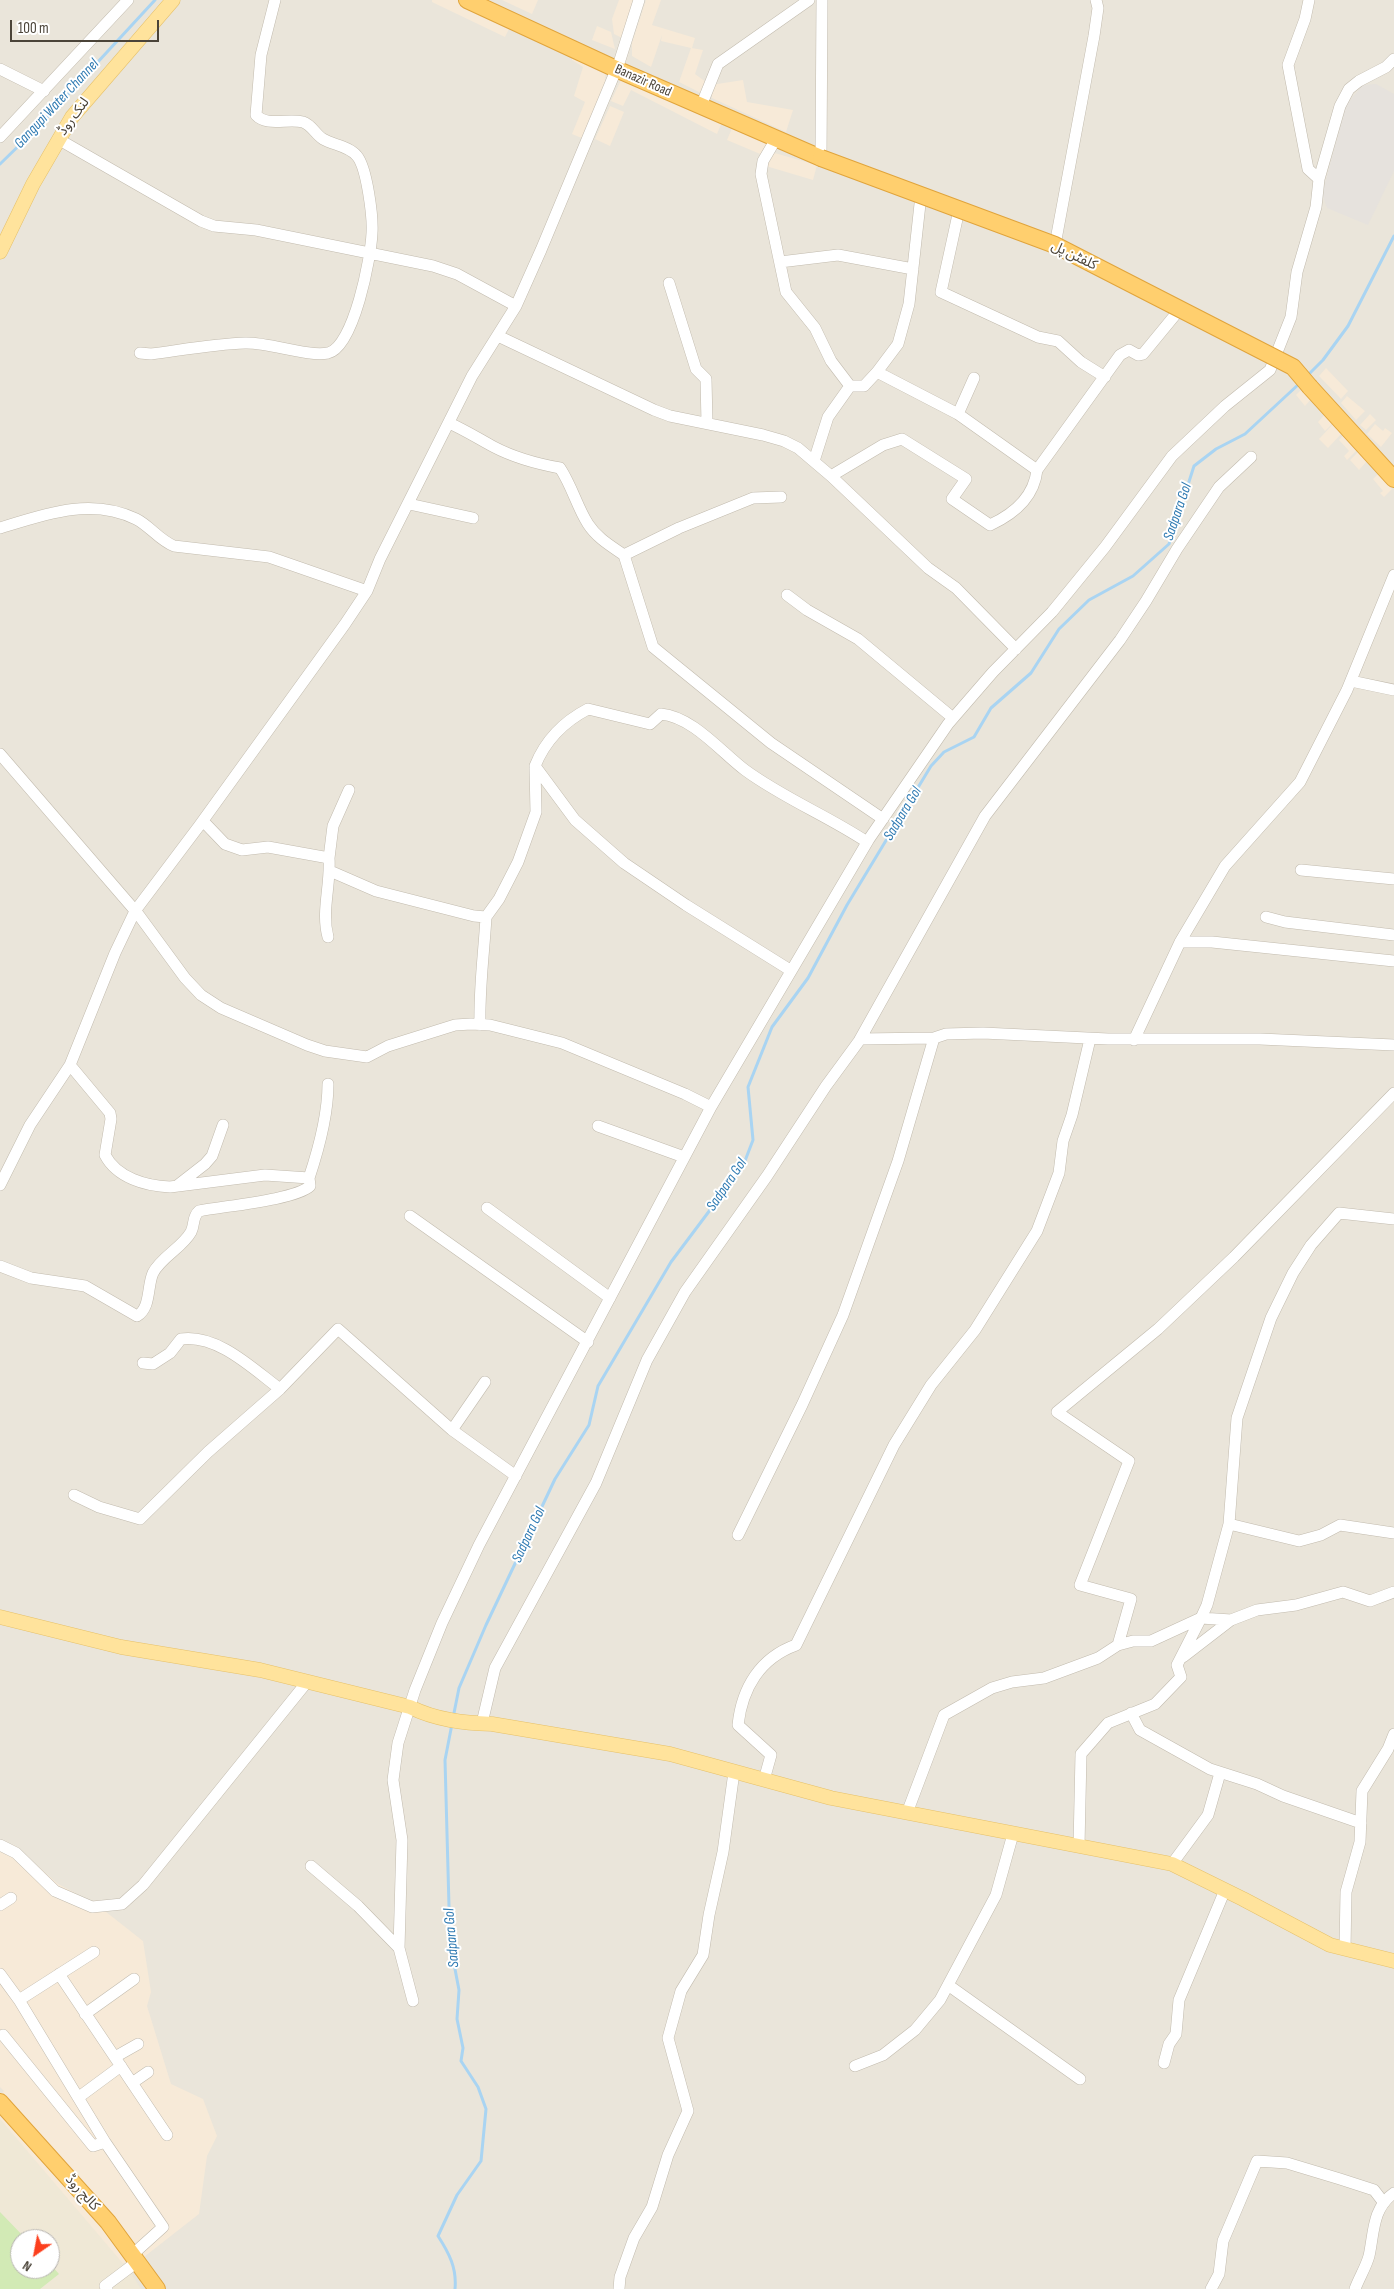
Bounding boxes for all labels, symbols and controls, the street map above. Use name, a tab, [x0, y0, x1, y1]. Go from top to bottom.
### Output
scale bar	[12, 10, 161, 42]
text: 100 m	[18, 19, 49, 38]
water label: Gangupi Water Channel	[11, 55, 103, 153]
street label: Banazir Road	[612, 61, 674, 101]
street label: لنک روڈ	[55, 95, 93, 139]
street label: کلفٹن پل	[1048, 238, 1100, 274]
water label: Sadpara Gol	[1160, 481, 1196, 543]
water label: Sadpara Gol	[880, 784, 926, 844]
water label: Sadpara Gol	[703, 1155, 751, 1215]
water label: Sadpara Gol	[508, 1504, 550, 1566]
water label: Sadpara Gol	[440, 1908, 464, 1968]
street label: کالج روڈ	[61, 2171, 103, 2215]
north arrow	[10, 2229, 60, 2279]
text: N	[19, 2257, 35, 2275]

